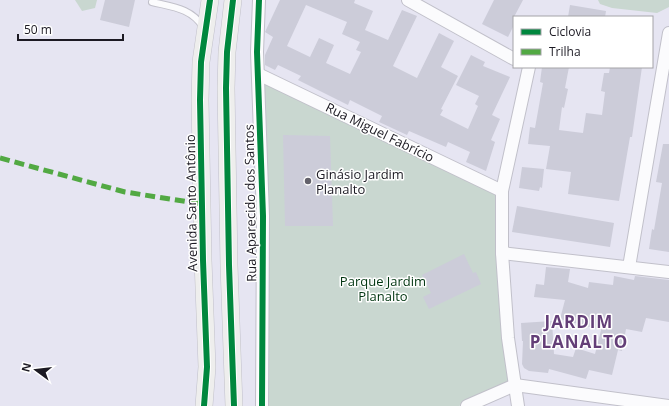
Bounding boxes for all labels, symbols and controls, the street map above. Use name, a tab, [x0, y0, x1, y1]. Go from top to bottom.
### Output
scale bar	[18, 16, 123, 42]
legend	[513, 16, 653, 68]
text: 50 m	[24, 21, 52, 38]
text: Ciclovia	[549, 23, 591, 40]
text: Trilha	[549, 43, 581, 60]
street label: Rua Miguel Fabrício	[323, 98, 437, 166]
street label: Rua Aparecido dos Santos	[240, 124, 260, 282]
street label: Avenida Santo Antônio	[181, 134, 201, 272]
place label: Ginásio Jardim Planalto	[316, 165, 404, 198]
marker: Ginásio Jardim Planalto	[303, 176, 313, 186]
park label: Parque Jardim Planalto	[340, 272, 426, 305]
district label: JARDIM PLANALTO	[530, 310, 628, 353]
north arrow	[16, 350, 56, 390]
text: N	[17, 361, 34, 374]

